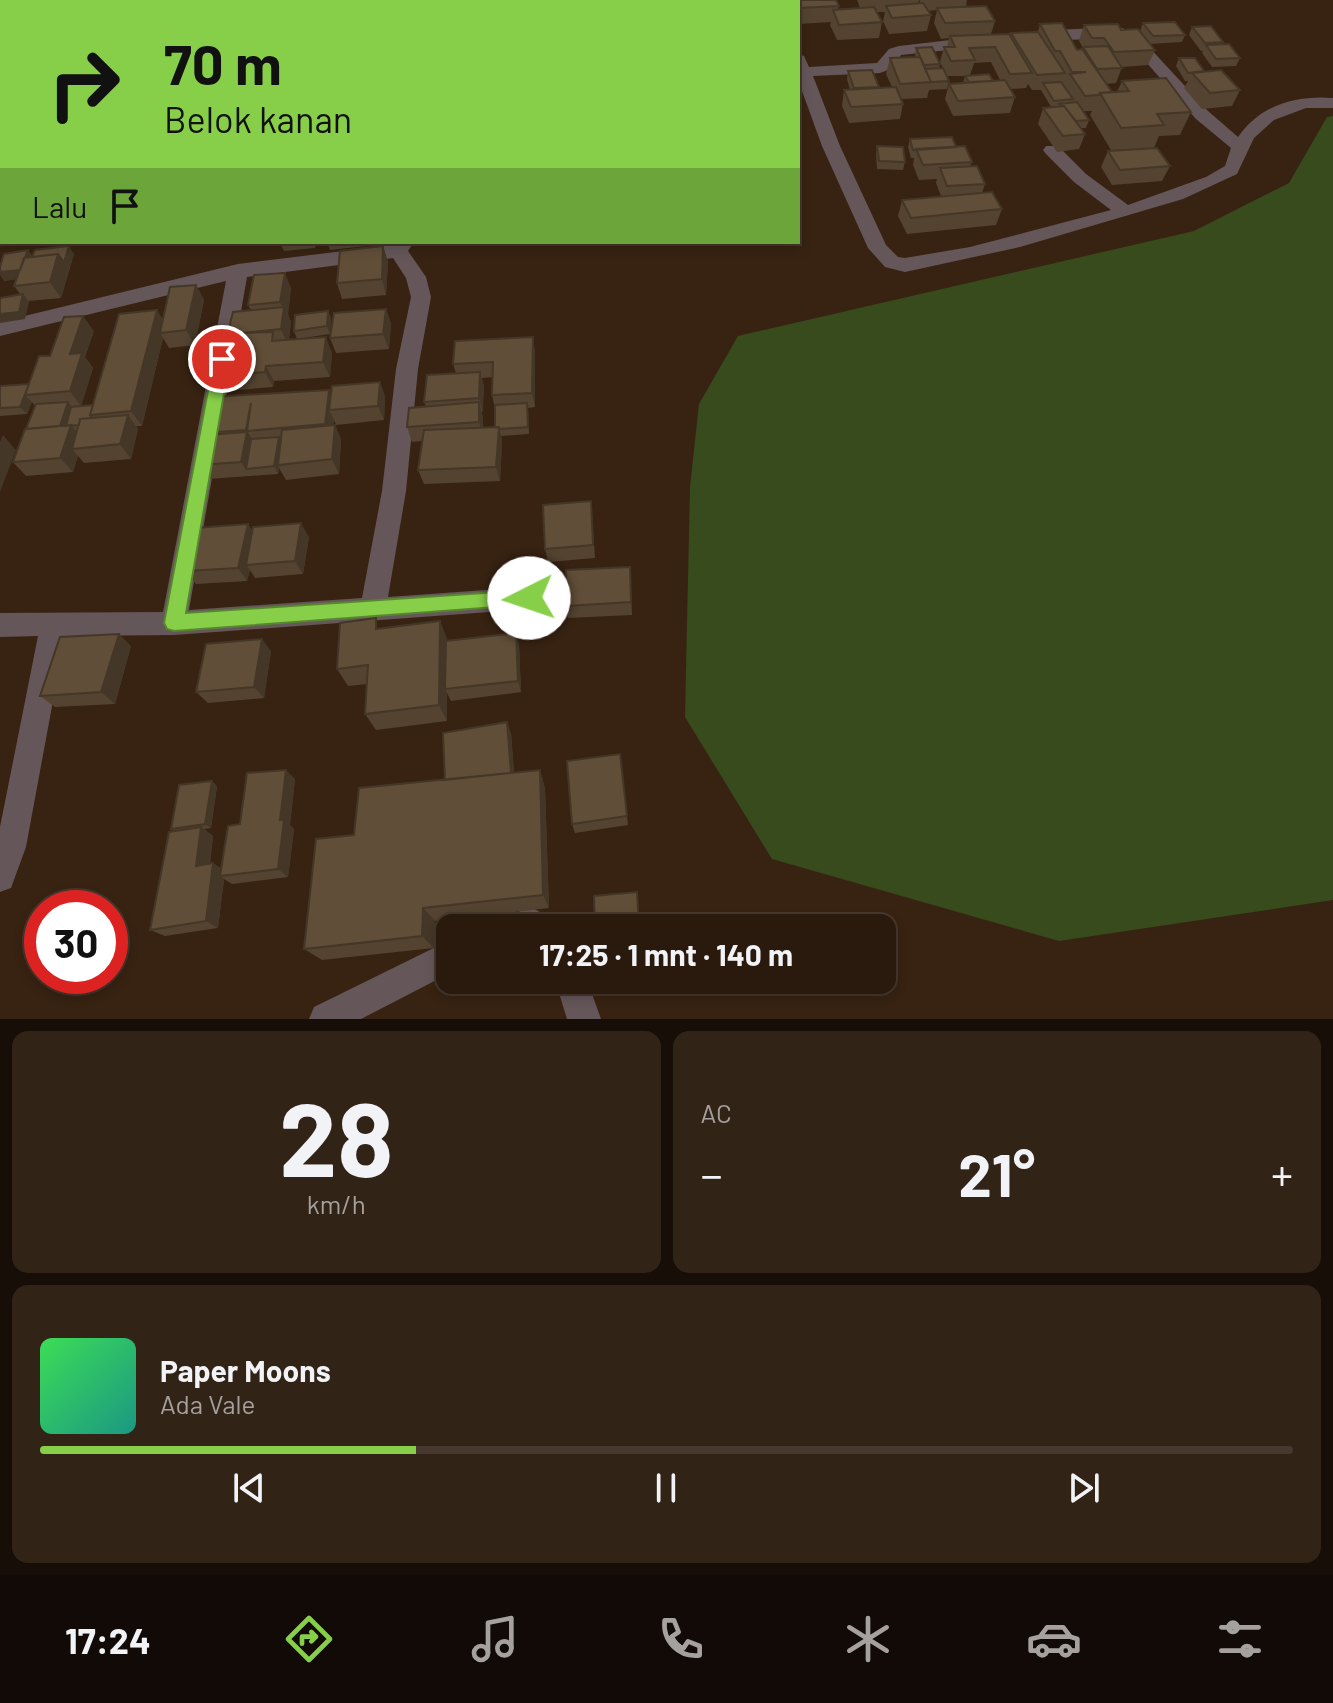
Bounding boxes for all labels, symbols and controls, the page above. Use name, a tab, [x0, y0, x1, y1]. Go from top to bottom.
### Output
text: 70 m	[164, 29, 282, 96]
icon: right	[32, 32, 136, 136]
text: Belok kanan	[164, 97, 352, 140]
icon: arrive	[103, 184, 147, 228]
text: Lalu	[32, 188, 87, 224]
pin	[188, 325, 256, 393]
icon: arrive	[200, 337, 244, 381]
position arrow	[487, 556, 571, 640]
speed limit sign: 30	[24, 890, 128, 994]
text: 17:25 · 1 mnt · 140 m	[539, 936, 793, 972]
text: 28	[279, 1073, 394, 1198]
text: AC	[701, 1097, 732, 1128]
text: 21°	[958, 1137, 1035, 1209]
text: −	[701, 1147, 723, 1200]
text: +	[1271, 1147, 1293, 1200]
text: km/h	[307, 1188, 366, 1219]
text: Paper Moons	[160, 1352, 331, 1388]
text: Ada Vale	[160, 1388, 255, 1419]
icon: previous	[227, 1466, 271, 1510]
icon: pause	[644, 1466, 688, 1510]
icon: next	[1062, 1466, 1106, 1510]
icon: directions	[281, 1611, 337, 1667]
icon: music	[467, 1611, 523, 1667]
icon: phone	[653, 1611, 709, 1667]
icon: climate	[840, 1611, 896, 1667]
icon: car	[1026, 1611, 1082, 1667]
icon: filters	[1212, 1611, 1268, 1667]
text: 17:24	[65, 1618, 151, 1661]

